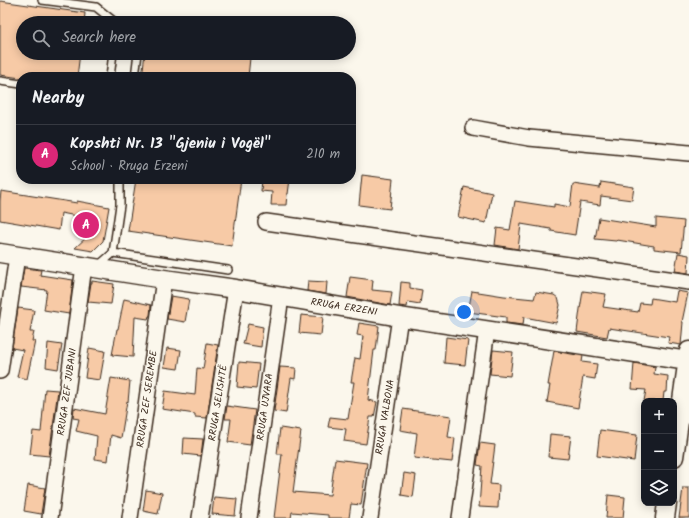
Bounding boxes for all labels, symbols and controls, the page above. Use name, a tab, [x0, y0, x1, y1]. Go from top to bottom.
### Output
search box	[16, 16, 356, 60]
text: Search here	[62, 26, 136, 50]
icon: search	[30, 27, 52, 49]
text: Nearby	[32, 85, 84, 112]
text: Kopshti Nr. 13 "Gjeniu i Vogël"	[70, 132, 271, 156]
text: A	[41, 144, 49, 165]
text: 210 m	[306, 144, 340, 165]
text: School · Rruga Erzeni	[70, 156, 187, 177]
pin: A	[73, 210, 99, 240]
street label: RRUGA ERZENI	[309, 294, 379, 320]
your location	[454, 302, 474, 322]
street label: RRUGA ZEF JUBANI	[53, 347, 81, 437]
street label: RRUGA ZEF SEREMBE	[132, 348, 162, 449]
street label: RRUGA SELISHTË	[204, 363, 232, 442]
street label: RRUGA UJVARA	[252, 372, 278, 442]
street label: RRUGA VALBONA	[371, 378, 399, 456]
map controls	[641, 398, 677, 506]
button: +	[641, 398, 677, 434]
button: −	[641, 434, 677, 470]
button: layers	[641, 470, 677, 506]

